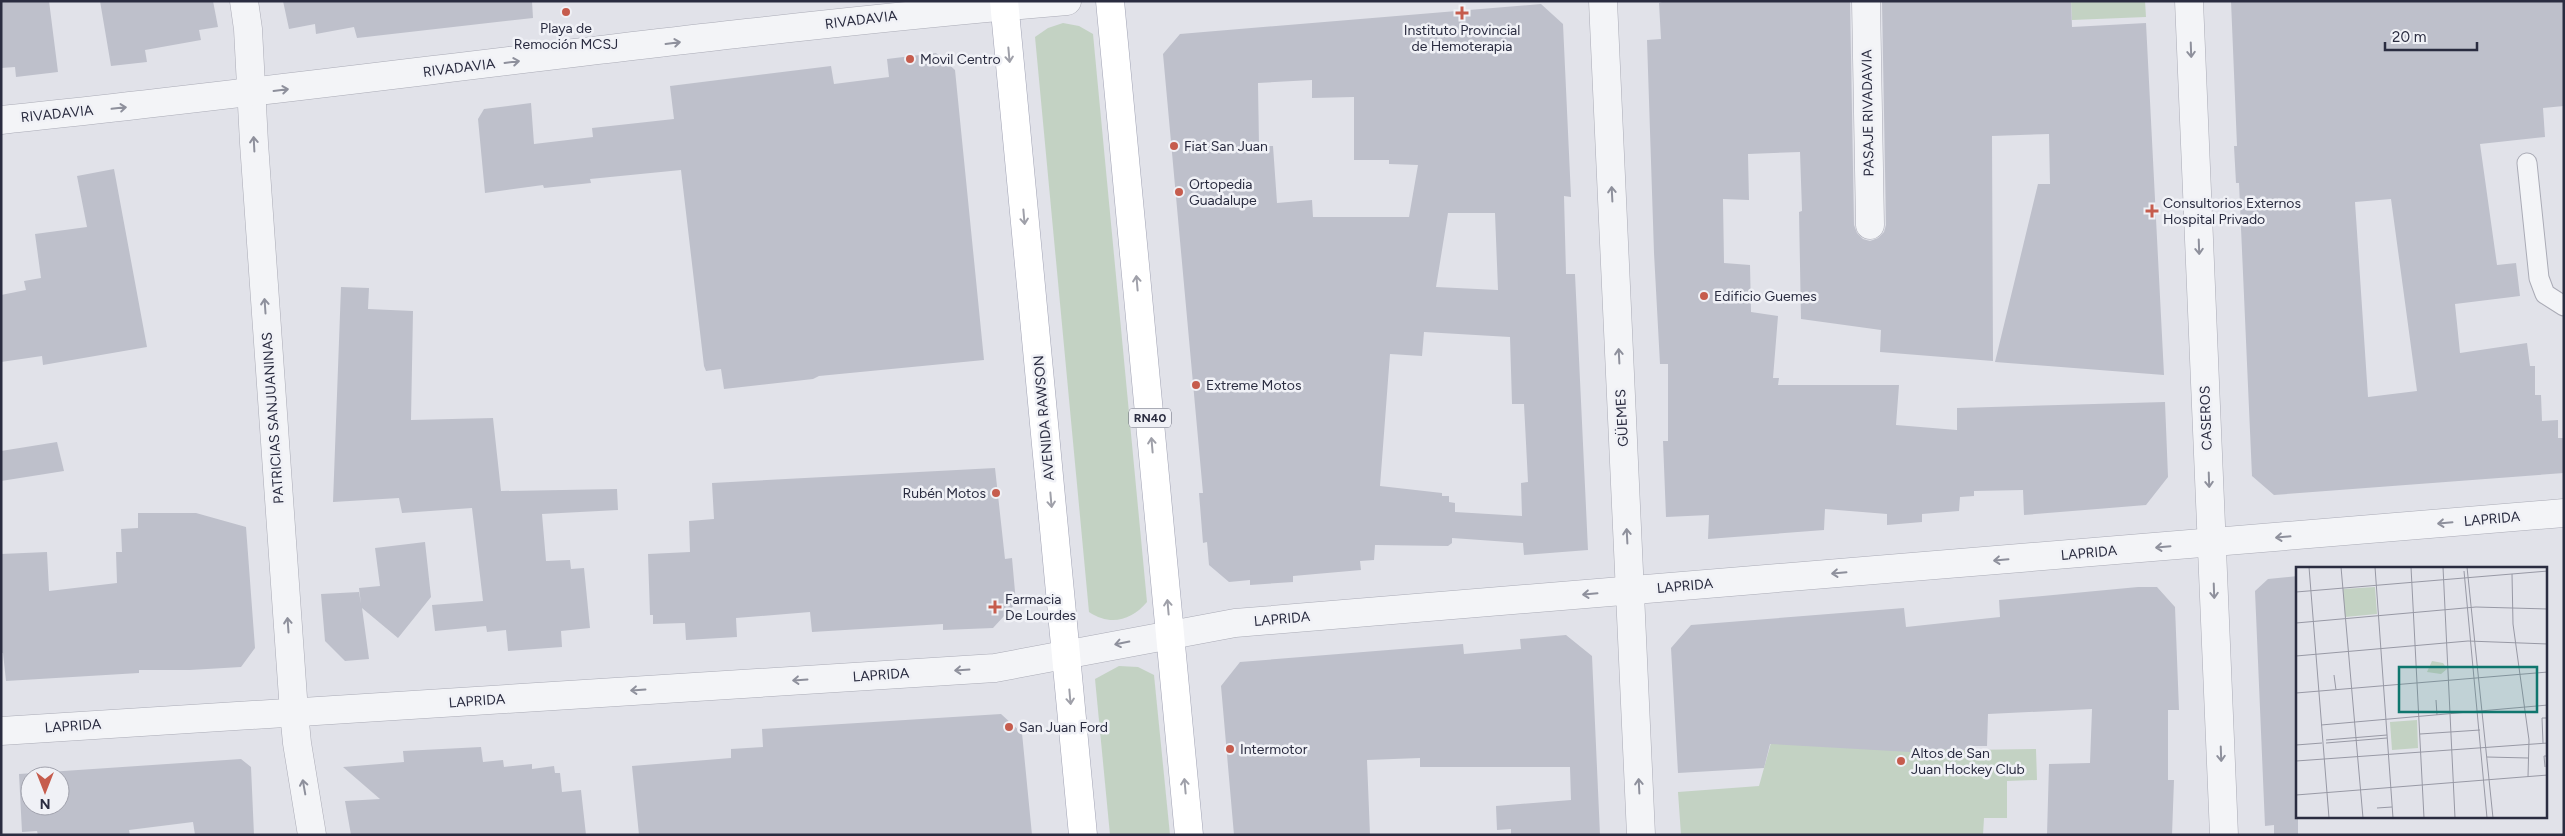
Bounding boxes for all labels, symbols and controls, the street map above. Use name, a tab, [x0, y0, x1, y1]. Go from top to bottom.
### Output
marker: Playa de Remoción MCSJ	[560, 6, 572, 18]
marker: Instituto Provincial de Hemoterapia	[1455, 6, 1469, 20]
street label: RIVADAVIA	[824, 7, 899, 33]
place label: Playa de Remoción MCSJ	[514, 20, 618, 53]
scale bar	[2385, 20, 2478, 52]
place label: Instituto Provincial de Hemoterapia	[1404, 22, 1520, 55]
text: 20 m	[2392, 28, 2426, 46]
one-way arrow	[665, 38, 681, 48]
one-way arrow	[2186, 42, 2195, 58]
one-way arrow	[1004, 47, 1014, 63]
street label: PASAJE RIVADAVIA	[1858, 49, 1878, 177]
place label: Movil Centro	[920, 51, 1001, 68]
marker: Movil Centro	[904, 53, 916, 65]
street label: RIVADAVIA	[422, 55, 497, 81]
one-way arrow	[503, 57, 519, 67]
one-way arrow	[272, 85, 288, 95]
street label: RIVADAVIA	[20, 102, 95, 126]
one-way arrow	[111, 103, 127, 113]
one-way arrow	[249, 136, 258, 152]
place label: Fiat San Juan	[1184, 138, 1268, 155]
marker: Fiat San Juan	[1168, 140, 1180, 152]
place label: Ortopedia Guadalupe	[1189, 176, 1257, 209]
marker: Ortopedia Guadalupe	[1173, 186, 1185, 198]
one-way arrow	[1607, 186, 1616, 202]
place label: Consultorios Externos Hospital Privado	[2163, 195, 2301, 228]
marker: Consultorios Externos Hospital Privado	[2145, 204, 2159, 218]
one-way arrow	[1019, 208, 1029, 224]
one-way arrow	[2194, 239, 2204, 255]
one-way arrow	[1132, 276, 1142, 292]
place label: Edificio Guemes	[1714, 288, 1817, 305]
marker: Edificio Guemes	[1698, 290, 1710, 302]
one-way arrow	[261, 298, 270, 314]
street label: PATRICIAS SANJUANINAS	[259, 332, 287, 504]
one-way arrow	[1615, 349, 1624, 365]
street label: AVENIDA RAWSON	[1030, 355, 1058, 481]
place label: Extreme Motos	[1206, 377, 1302, 394]
marker: Extreme Motos	[1190, 379, 1202, 391]
street label: CASEROS	[2196, 385, 2216, 451]
street label: GÜEMES	[1612, 389, 1632, 447]
road number: RN40	[1129, 408, 1171, 428]
one-way arrow	[1148, 438, 1157, 454]
one-way arrow	[2204, 471, 2214, 487]
place label: Rubén Motos	[902, 485, 986, 502]
marker: Rubén Motos	[990, 487, 1002, 499]
one-way arrow	[1047, 492, 1056, 508]
street label: LAPRIDA	[2463, 508, 2521, 530]
one-way arrow	[2438, 519, 2454, 528]
one-way arrow	[1623, 529, 1632, 545]
one-way arrow	[2276, 532, 2292, 542]
street label: LAPRIDA	[2060, 542, 2118, 564]
one-way arrow	[2155, 542, 2171, 551]
one-way arrow	[1993, 555, 2009, 565]
inset map	[2296, 567, 2548, 818]
one-way arrow	[1832, 568, 1848, 578]
street label: LAPRIDA	[1656, 575, 1714, 597]
one-way arrow	[2209, 583, 2218, 599]
one-way arrow	[1582, 589, 1598, 598]
place label: Farmacia De Lourdes	[1005, 591, 1076, 624]
one-way arrow	[1163, 599, 1172, 615]
marker: Farmacia De Lourdes	[989, 601, 1001, 613]
street label: LAPRIDA	[1253, 608, 1311, 630]
one-way arrow	[283, 617, 293, 633]
one-way arrow	[1115, 639, 1131, 649]
street label: LAPRIDA	[852, 665, 910, 685]
one-way arrow	[954, 665, 970, 674]
one-way arrow	[792, 676, 808, 685]
one-way arrow	[630, 686, 646, 695]
one-way arrow	[1065, 689, 1075, 705]
street label: LAPRIDA	[448, 691, 506, 711]
street label: LAPRIDA	[44, 716, 102, 736]
place label: San Juan Ford	[1019, 719, 1108, 736]
marker: San Juan Ford	[1003, 721, 1015, 733]
place label: Intermotor	[1240, 741, 1308, 758]
marker: Intermotor	[1224, 743, 1236, 755]
place label: Altos de San Juan Hockey Club	[1911, 745, 2025, 778]
one-way arrow	[2216, 745, 2225, 761]
marker: Altos de San Juan Hockey Club	[1895, 755, 1907, 767]
north arrow	[20, 766, 70, 816]
one-way arrow	[1634, 778, 1643, 794]
one-way arrow	[299, 779, 309, 795]
one-way arrow	[1180, 779, 1189, 795]
text: N	[40, 795, 50, 812]

